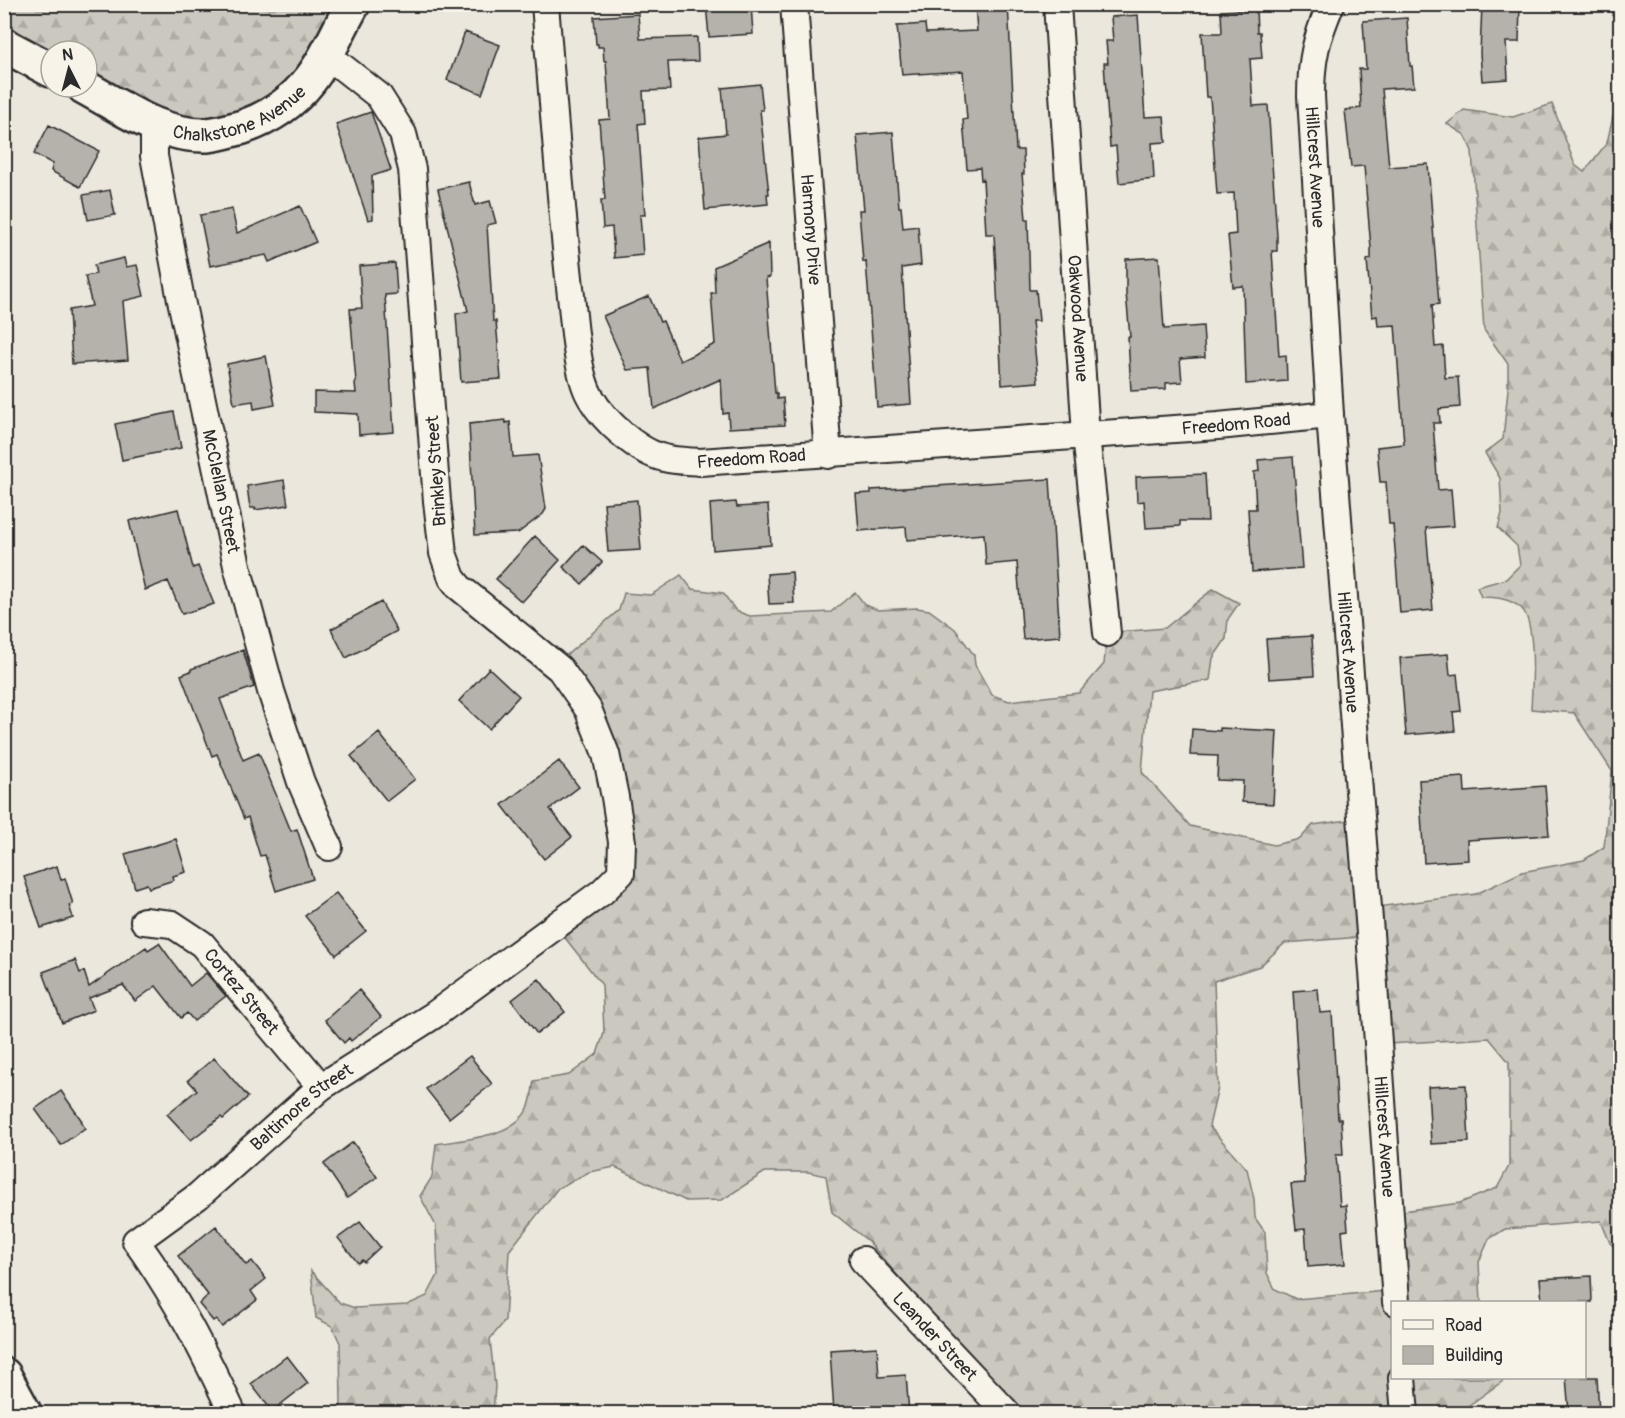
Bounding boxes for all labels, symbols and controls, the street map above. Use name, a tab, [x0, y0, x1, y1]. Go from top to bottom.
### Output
north arrow	[39, 39, 99, 99]
text: N	[61, 45, 74, 66]
street label: Chalkstone Avenue	[170, 81, 311, 147]
street label: Hillcrest Avenue	[1300, 105, 1330, 229]
street label: Harmony Drive	[795, 173, 826, 286]
street label: Oakwood Avenue	[1062, 254, 1093, 383]
street label: Freedom Road	[1181, 408, 1292, 440]
street label: Brinkley Street	[421, 414, 452, 527]
street label: McClellan Street	[197, 427, 245, 556]
street label: Freedom Road	[696, 444, 807, 474]
street label: Hillcrest Avenue	[1332, 590, 1364, 714]
street label: Cortez Street	[199, 944, 284, 1040]
street label: Baltimore Street	[246, 1058, 358, 1156]
street label: Hillcrest Avenue	[1368, 1075, 1400, 1198]
street label: Leander Street	[887, 1287, 983, 1387]
legend	[1391, 1301, 1586, 1379]
text: Road	[1445, 1314, 1482, 1337]
text: Building	[1445, 1344, 1503, 1367]

